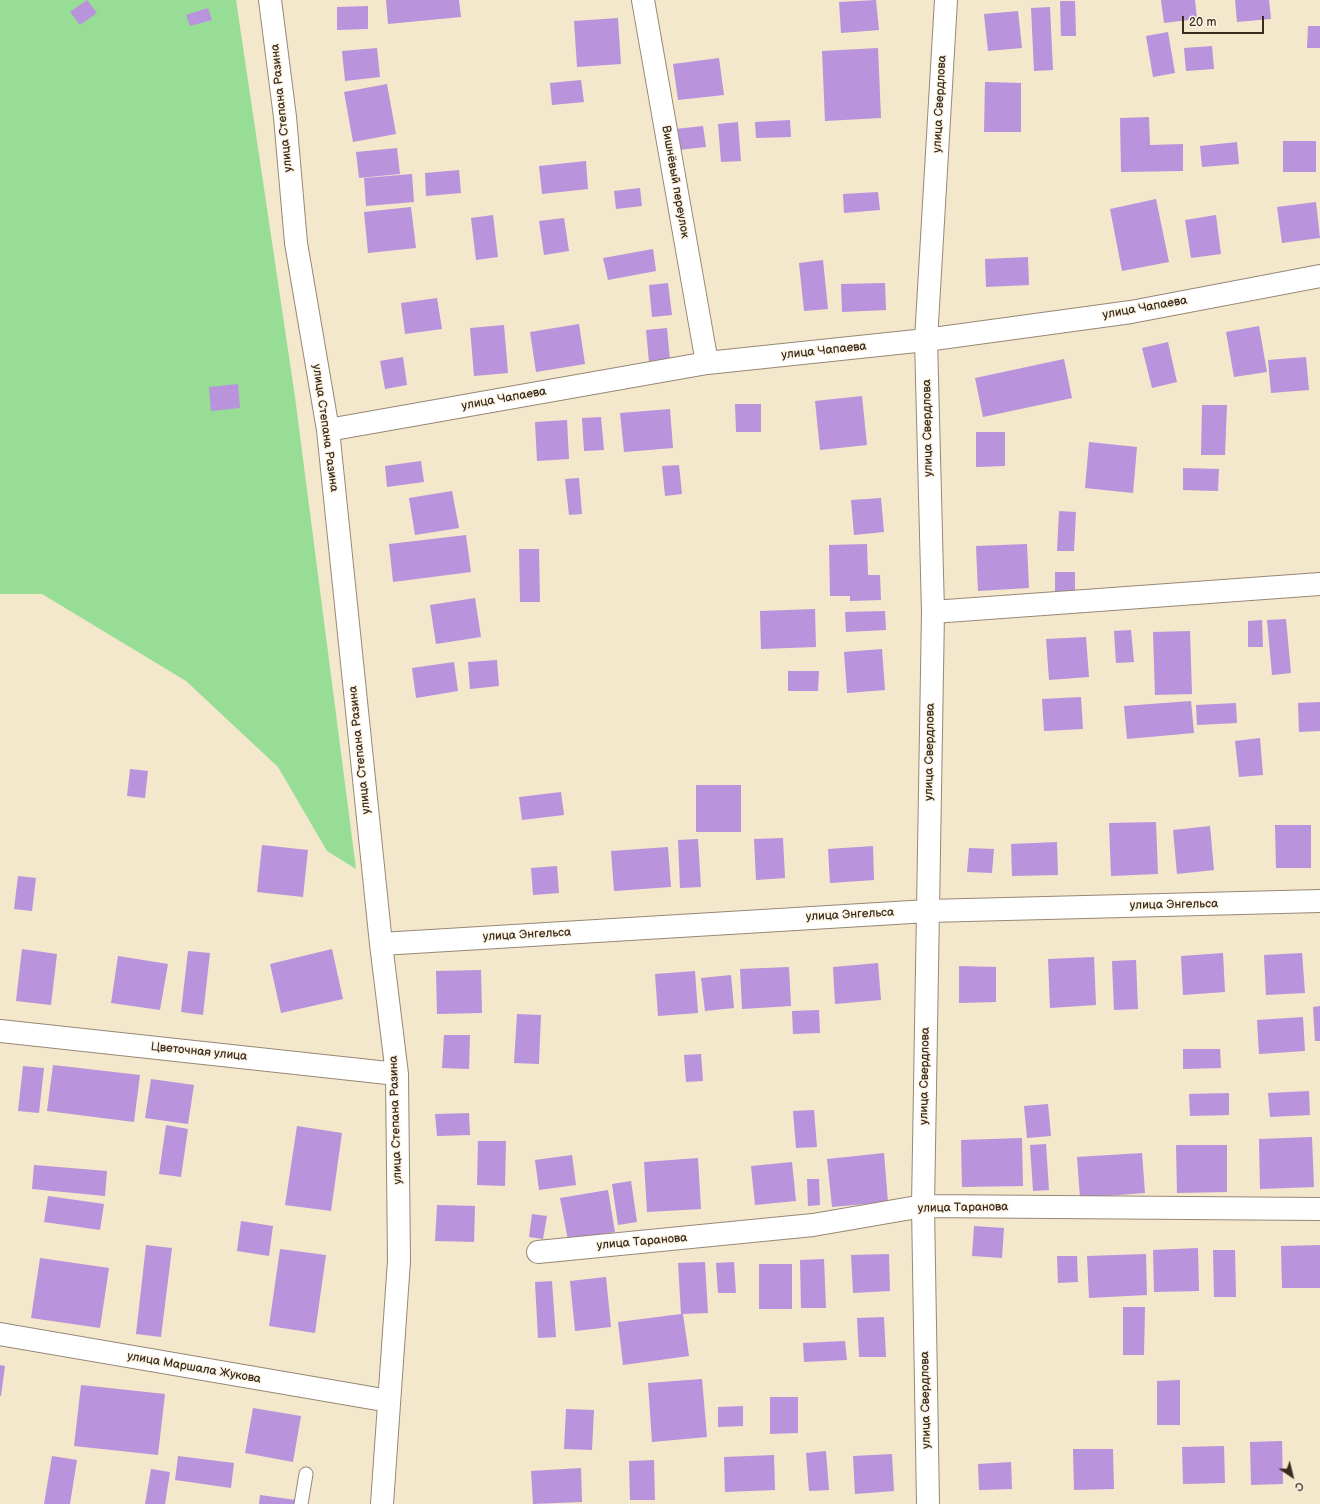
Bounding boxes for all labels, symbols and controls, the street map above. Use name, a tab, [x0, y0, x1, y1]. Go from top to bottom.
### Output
scale bar	[1184, 8, 1266, 34]
text: 20 m	[1189, 15, 1216, 30]
street label: улица Степана Разина	[268, 43, 296, 173]
street label: улица Свердлова	[930, 55, 950, 153]
street label: Вишнёвый переулок	[658, 125, 692, 239]
street label: улица Чапаева	[1102, 293, 1188, 323]
street label: улица Чапаева	[781, 339, 867, 363]
street label: улица Степана Разина	[309, 363, 341, 493]
street label: улица Свердлова	[920, 379, 936, 477]
street label: улица Чапаева	[461, 384, 547, 414]
street label: улица Степана Разина	[346, 685, 374, 815]
street label: улица Свердлова	[922, 703, 938, 801]
street label: улица Энгельса	[1130, 897, 1218, 913]
street label: улица Энгельса	[805, 905, 895, 925]
street label: улица Энгельса	[482, 925, 572, 945]
street label: улица Свердлова	[917, 1027, 933, 1125]
street label: Цветочная улица	[150, 1040, 248, 1064]
street label: улица Степана Разина	[387, 1055, 405, 1185]
street label: улица Таранова	[917, 1200, 1009, 1216]
street label: улица Таранова	[596, 1231, 688, 1253]
street label: улица Маршала Жукова	[126, 1349, 262, 1387]
street label: улица Свердлова	[918, 1351, 934, 1449]
north arrow	[1272, 1456, 1312, 1496]
text: С	[1292, 1479, 1306, 1494]

